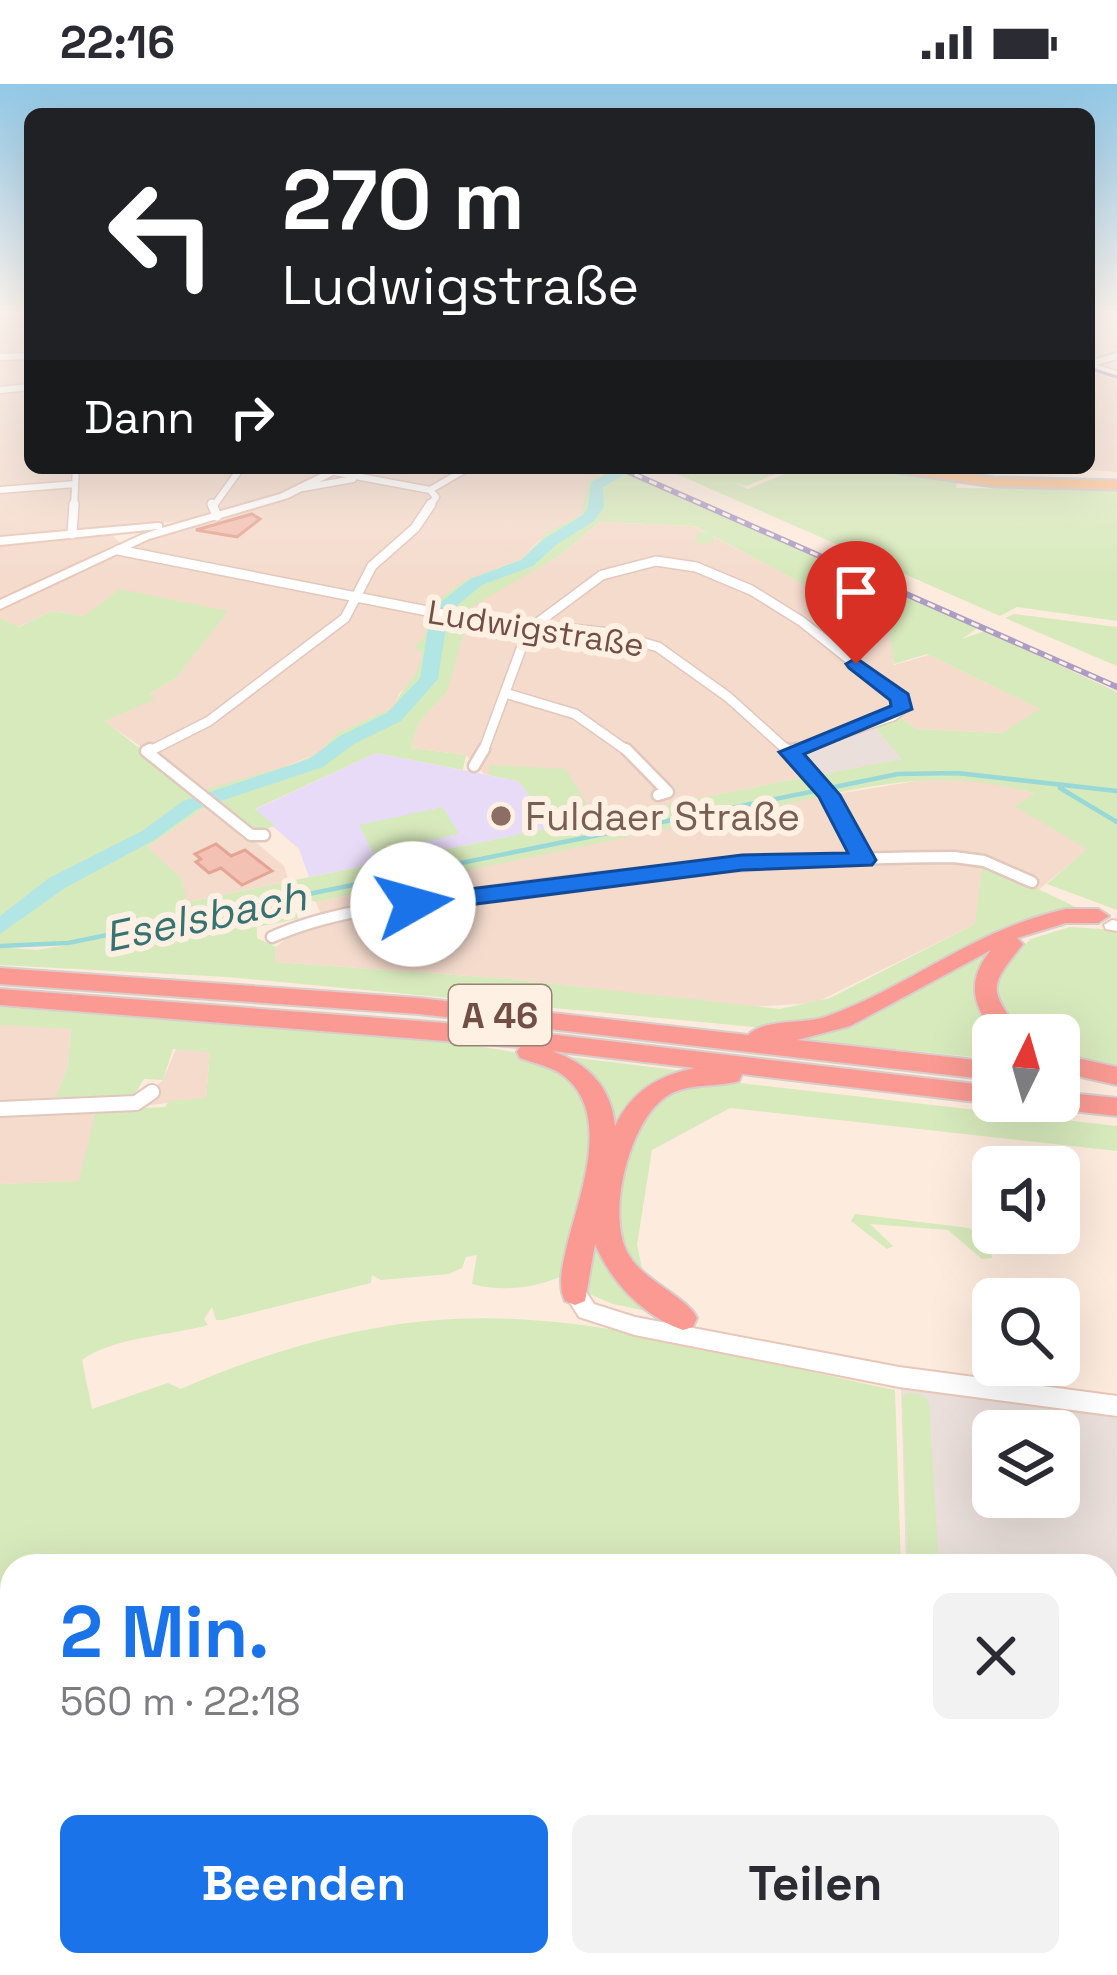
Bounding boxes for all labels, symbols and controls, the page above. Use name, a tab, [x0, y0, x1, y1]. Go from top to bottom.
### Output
text: 22:16	[60, 14, 175, 71]
text: 270 m	[282, 146, 525, 254]
icon: left	[84, 156, 240, 312]
text: Ludwigstraße	[282, 251, 639, 320]
icon: right	[219, 384, 285, 450]
text: Dann	[84, 389, 195, 446]
pin	[805, 541, 907, 664]
icon: arrive	[823, 559, 889, 625]
street label: Ludwigstraße	[425, 591, 647, 667]
place label: Fuldaer Straße	[525, 792, 800, 841]
marker: Fuldaer Straße	[488, 803, 514, 829]
position arrow	[350, 841, 476, 967]
water label: Eselsbach	[100, 869, 312, 964]
road number: A 46	[449, 985, 551, 1045]
north arrow	[972, 1014, 1080, 1122]
map controls	[972, 1014, 1080, 1518]
button: sound	[972, 1146, 1080, 1254]
button: search	[972, 1278, 1080, 1386]
button: layers	[972, 1410, 1080, 1518]
text: 2 Min.	[60, 1586, 270, 1678]
button: close	[933, 1593, 1059, 1719]
text: 560 m · 22:18	[60, 1677, 301, 1726]
button: Beenden	[60, 1815, 548, 1953]
button: Teilen	[572, 1815, 1059, 1953]

